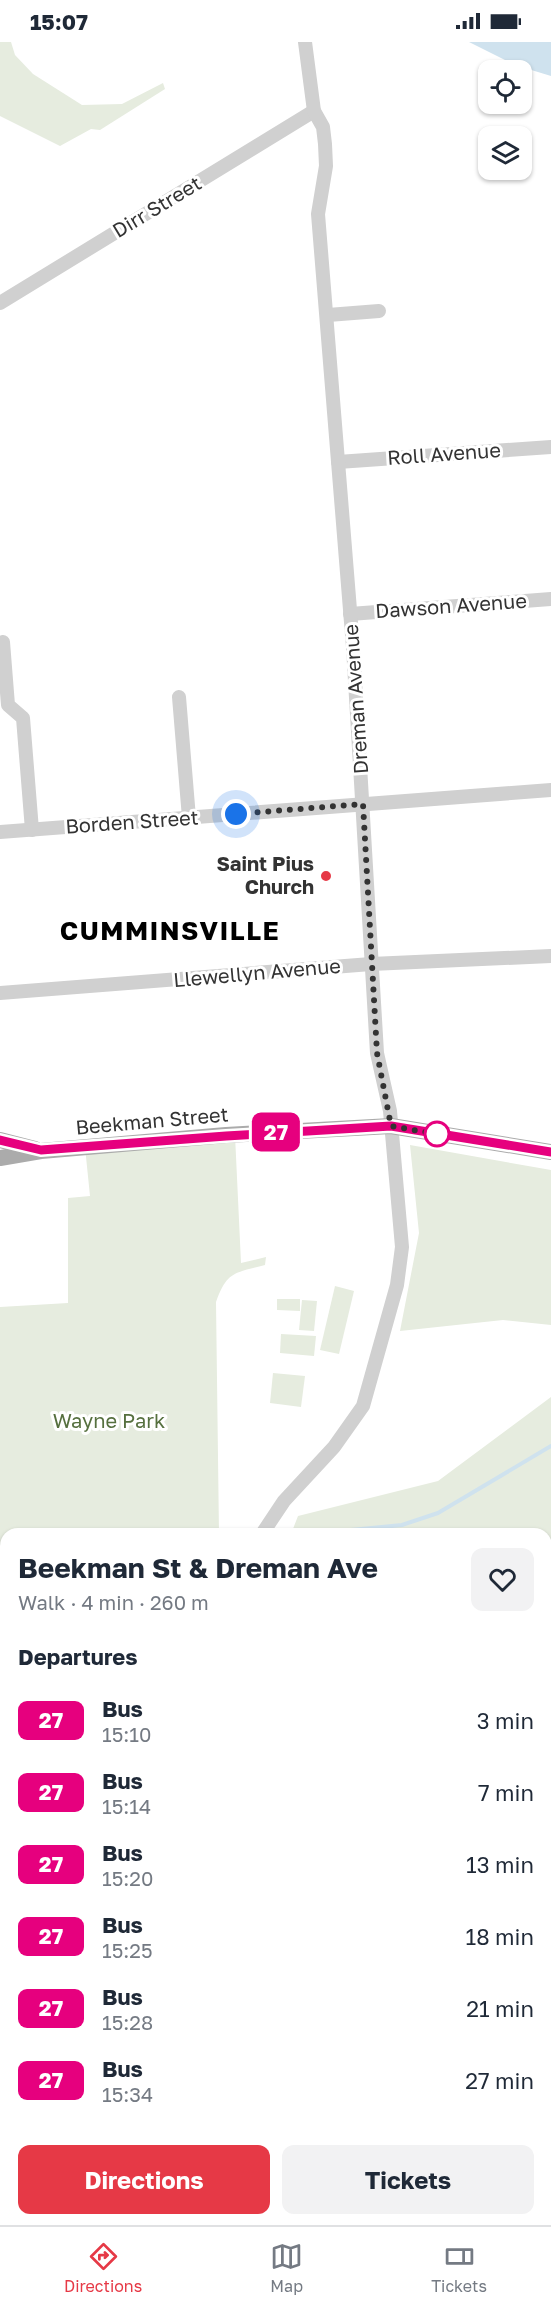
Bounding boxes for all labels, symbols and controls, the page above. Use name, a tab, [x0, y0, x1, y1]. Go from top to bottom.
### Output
text: 15:07	[30, 8, 88, 35]
map controls	[478, 60, 532, 180]
button: locate	[478, 60, 532, 114]
button: layers	[478, 126, 532, 180]
street label: Dirr Street	[108, 170, 205, 242]
street label: Roll Avenue	[386, 437, 502, 469]
street label: Dawson Avenue	[374, 588, 527, 622]
street label: Dreman Avenue	[338, 623, 372, 775]
your location	[221, 799, 251, 829]
street label: Borden Street	[65, 804, 199, 838]
place label: Saint Pius Church	[216, 851, 314, 898]
marker: Saint Pius Church	[319, 869, 333, 883]
district label: CUMMINSVILLE	[60, 915, 280, 946]
street label: Llewellyn Avenue	[172, 953, 342, 991]
street label: Beekman Street	[74, 1101, 229, 1139]
line badge: 27	[249, 1112, 303, 1152]
text: 27	[264, 1119, 288, 1145]
unlabelled marker	[424, 1121, 450, 1147]
park label: Wayne Park	[53, 1408, 165, 1432]
button: heart	[471, 1548, 534, 1611]
text: Beekman St & Dreman Ave	[18, 1551, 378, 1584]
text: Walk · 4 min · 260 m	[18, 1590, 209, 1614]
text: Departures	[18, 1643, 137, 1670]
text: Bus	[102, 1695, 143, 1722]
text: 27	[39, 1707, 63, 1733]
text: 3 min	[477, 1707, 534, 1734]
text: 15:10	[102, 1722, 151, 1746]
text: Bus	[102, 1767, 143, 1794]
text: 27	[39, 1779, 63, 1805]
text: 7 min	[478, 1779, 534, 1806]
text: 15:14	[102, 1794, 151, 1818]
text: Bus	[102, 1839, 143, 1866]
text: 27	[39, 1851, 63, 1877]
text: 13 min	[466, 1851, 534, 1878]
text: 15:20	[102, 1866, 153, 1890]
text: Bus	[102, 1911, 143, 1938]
text: 27	[39, 1923, 63, 1949]
text: 18 min	[466, 1923, 534, 1950]
text: 15:25	[102, 1938, 153, 1962]
text: Bus	[102, 1983, 143, 2010]
text: 27	[39, 1995, 63, 2021]
text: 21 min	[466, 1995, 534, 2022]
text: 15:28	[102, 2010, 153, 2034]
text: Bus	[102, 2055, 143, 2082]
text: 27	[39, 2067, 63, 2093]
text: 27 min	[465, 2067, 534, 2094]
text: 15:34	[102, 2082, 153, 2106]
button: Directions	[18, 2145, 270, 2214]
button: Tickets	[282, 2145, 534, 2214]
tab: Directions	[64, 2240, 142, 2296]
tab: Map	[270, 2240, 303, 2296]
tab: Tickets	[431, 2240, 487, 2296]

